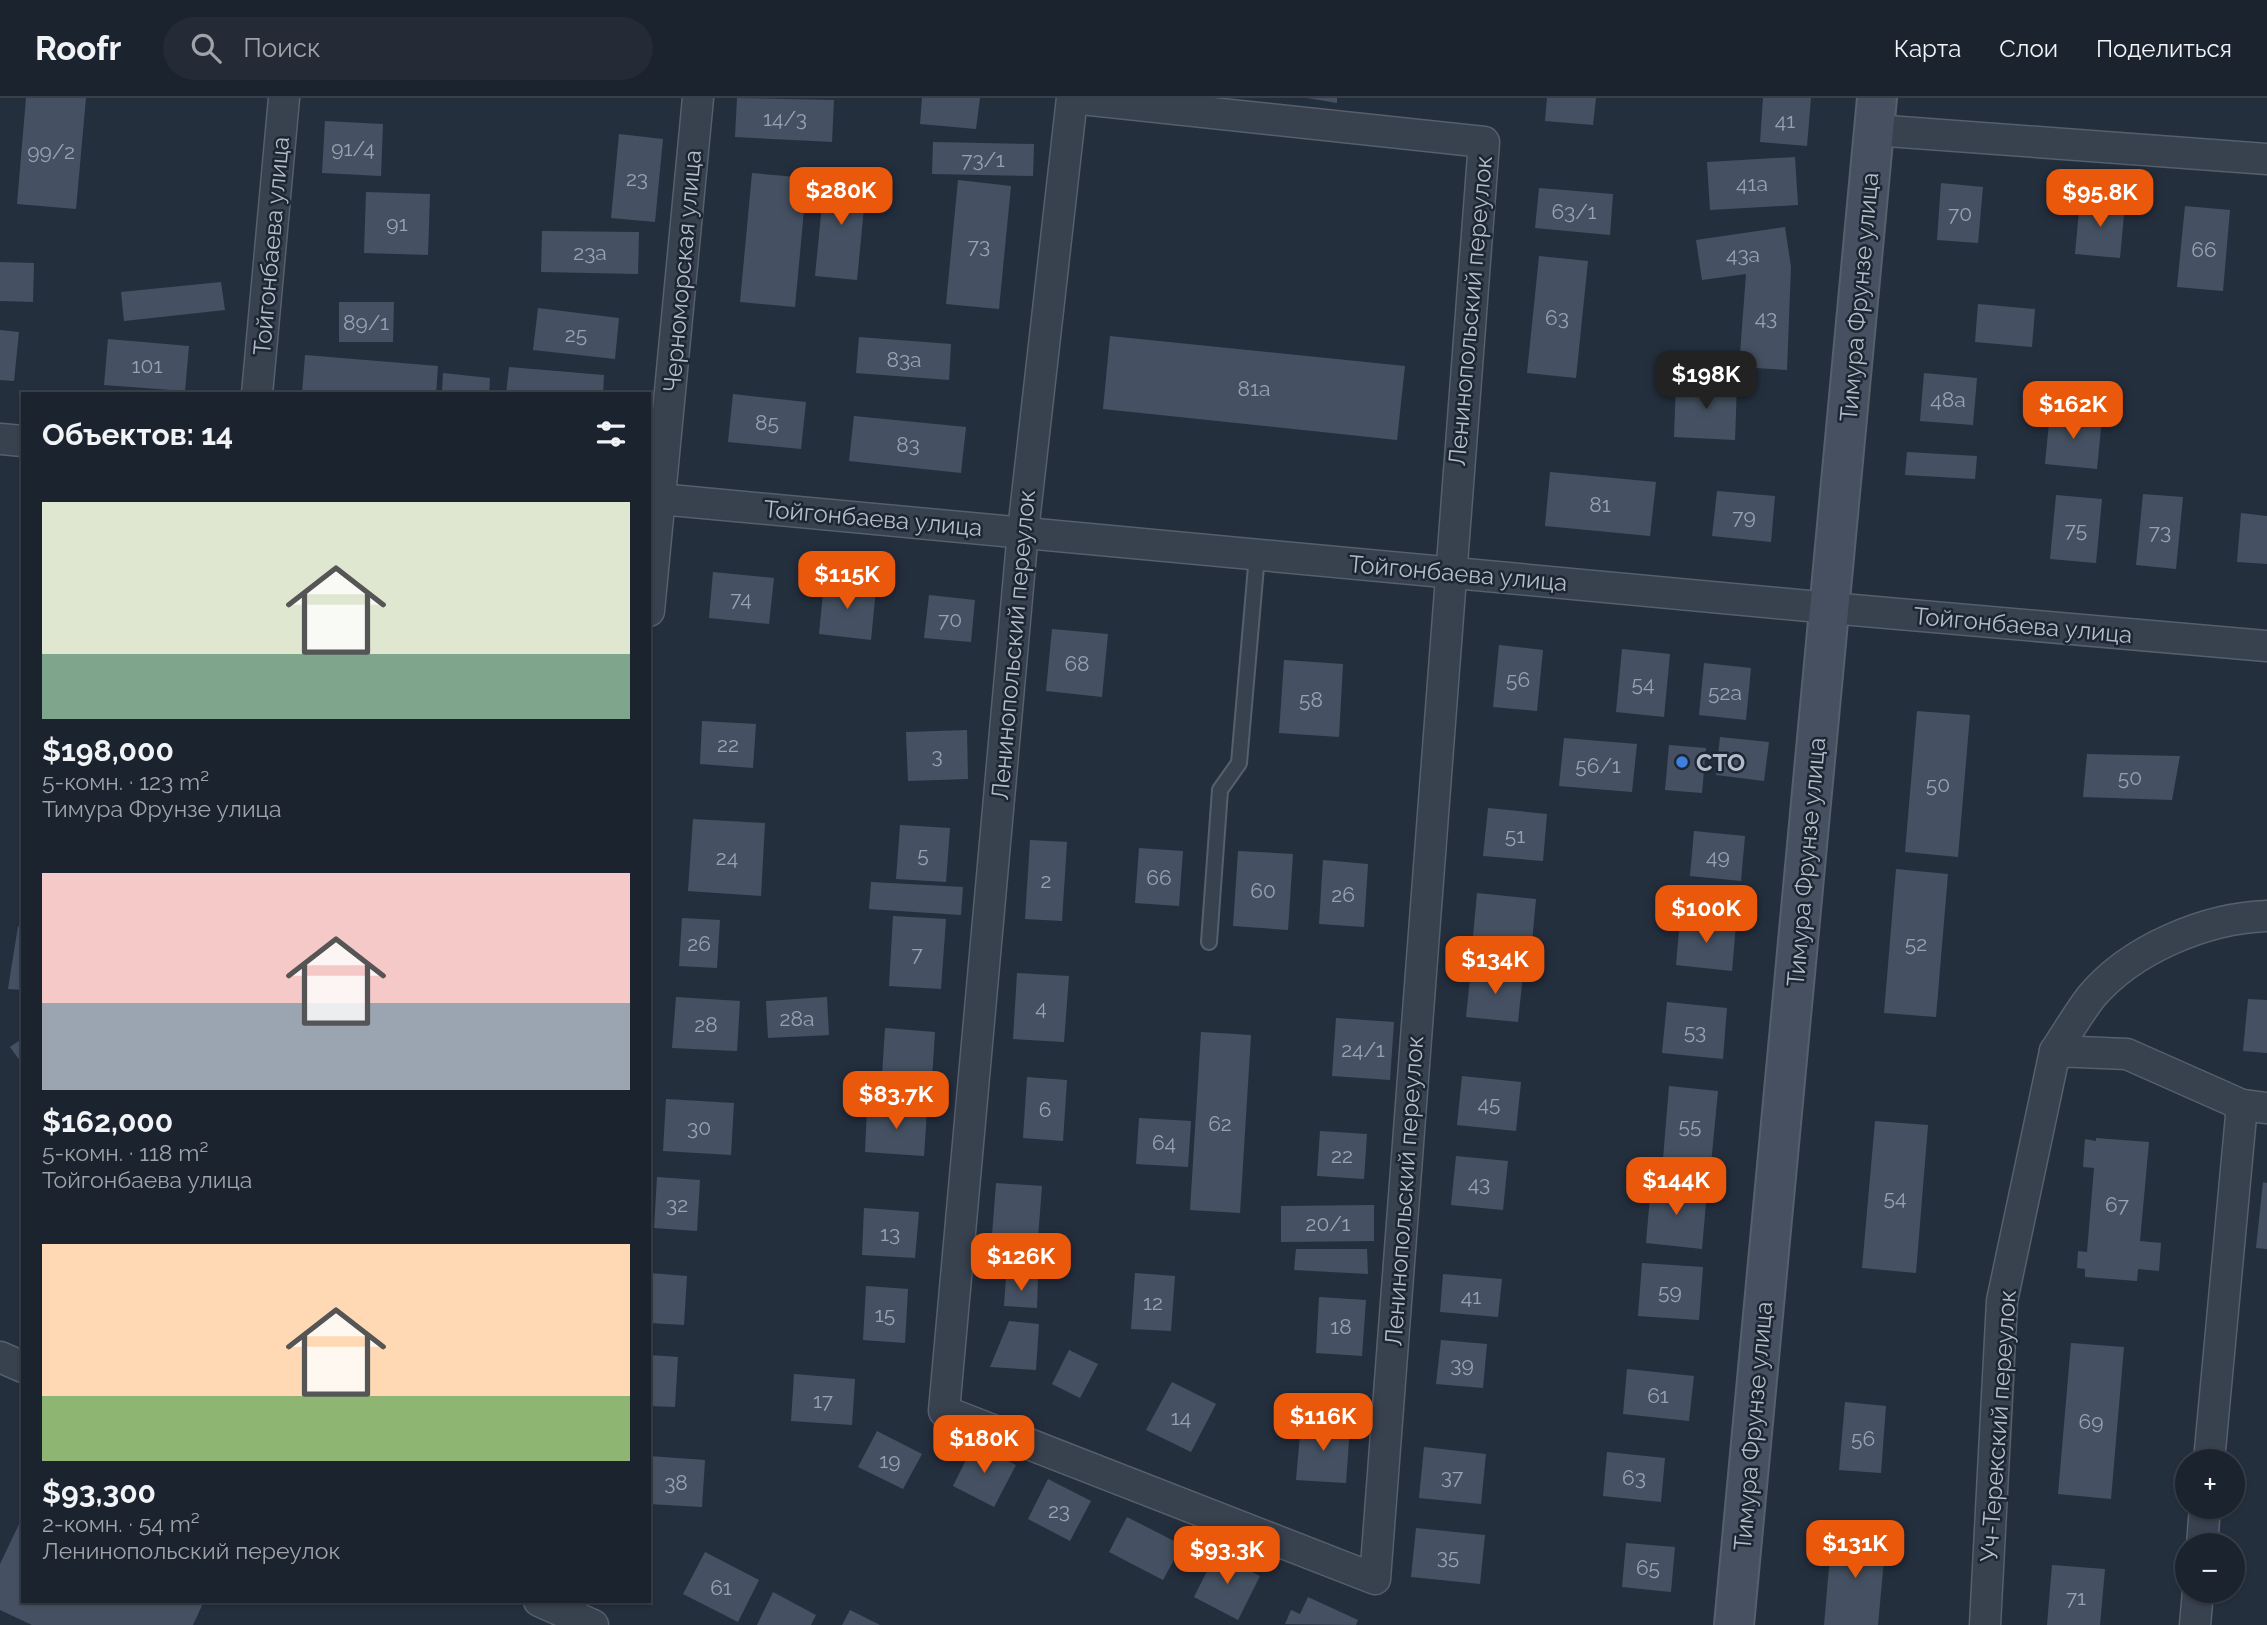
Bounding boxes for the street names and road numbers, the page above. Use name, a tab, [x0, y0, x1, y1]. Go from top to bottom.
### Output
street label: Тойгонбаева улица	[247, 135, 295, 357]
street label: Черноморская улица	[657, 149, 707, 393]
street label: Ленинопольский переулок	[1442, 155, 1498, 467]
street label: Тимура Фрунзе улица	[1834, 171, 1884, 423]
street label: Ленинопольский переулок	[985, 489, 1041, 801]
street label: Тойгонбаева улица	[762, 494, 984, 542]
street label: Тойгонбаева улица	[1347, 549, 1569, 597]
street label: Тойгонбаева улица	[1912, 601, 2134, 649]
street label: Тимура Фрунзе улица	[1781, 736, 1831, 988]
street label: Ленинопольский переулок	[1379, 1035, 1429, 1347]
street label: Уч-Терекский переулок	[1974, 1289, 2022, 1563]
street label: Тимура Фрунзе улица	[1728, 1300, 1778, 1552]

